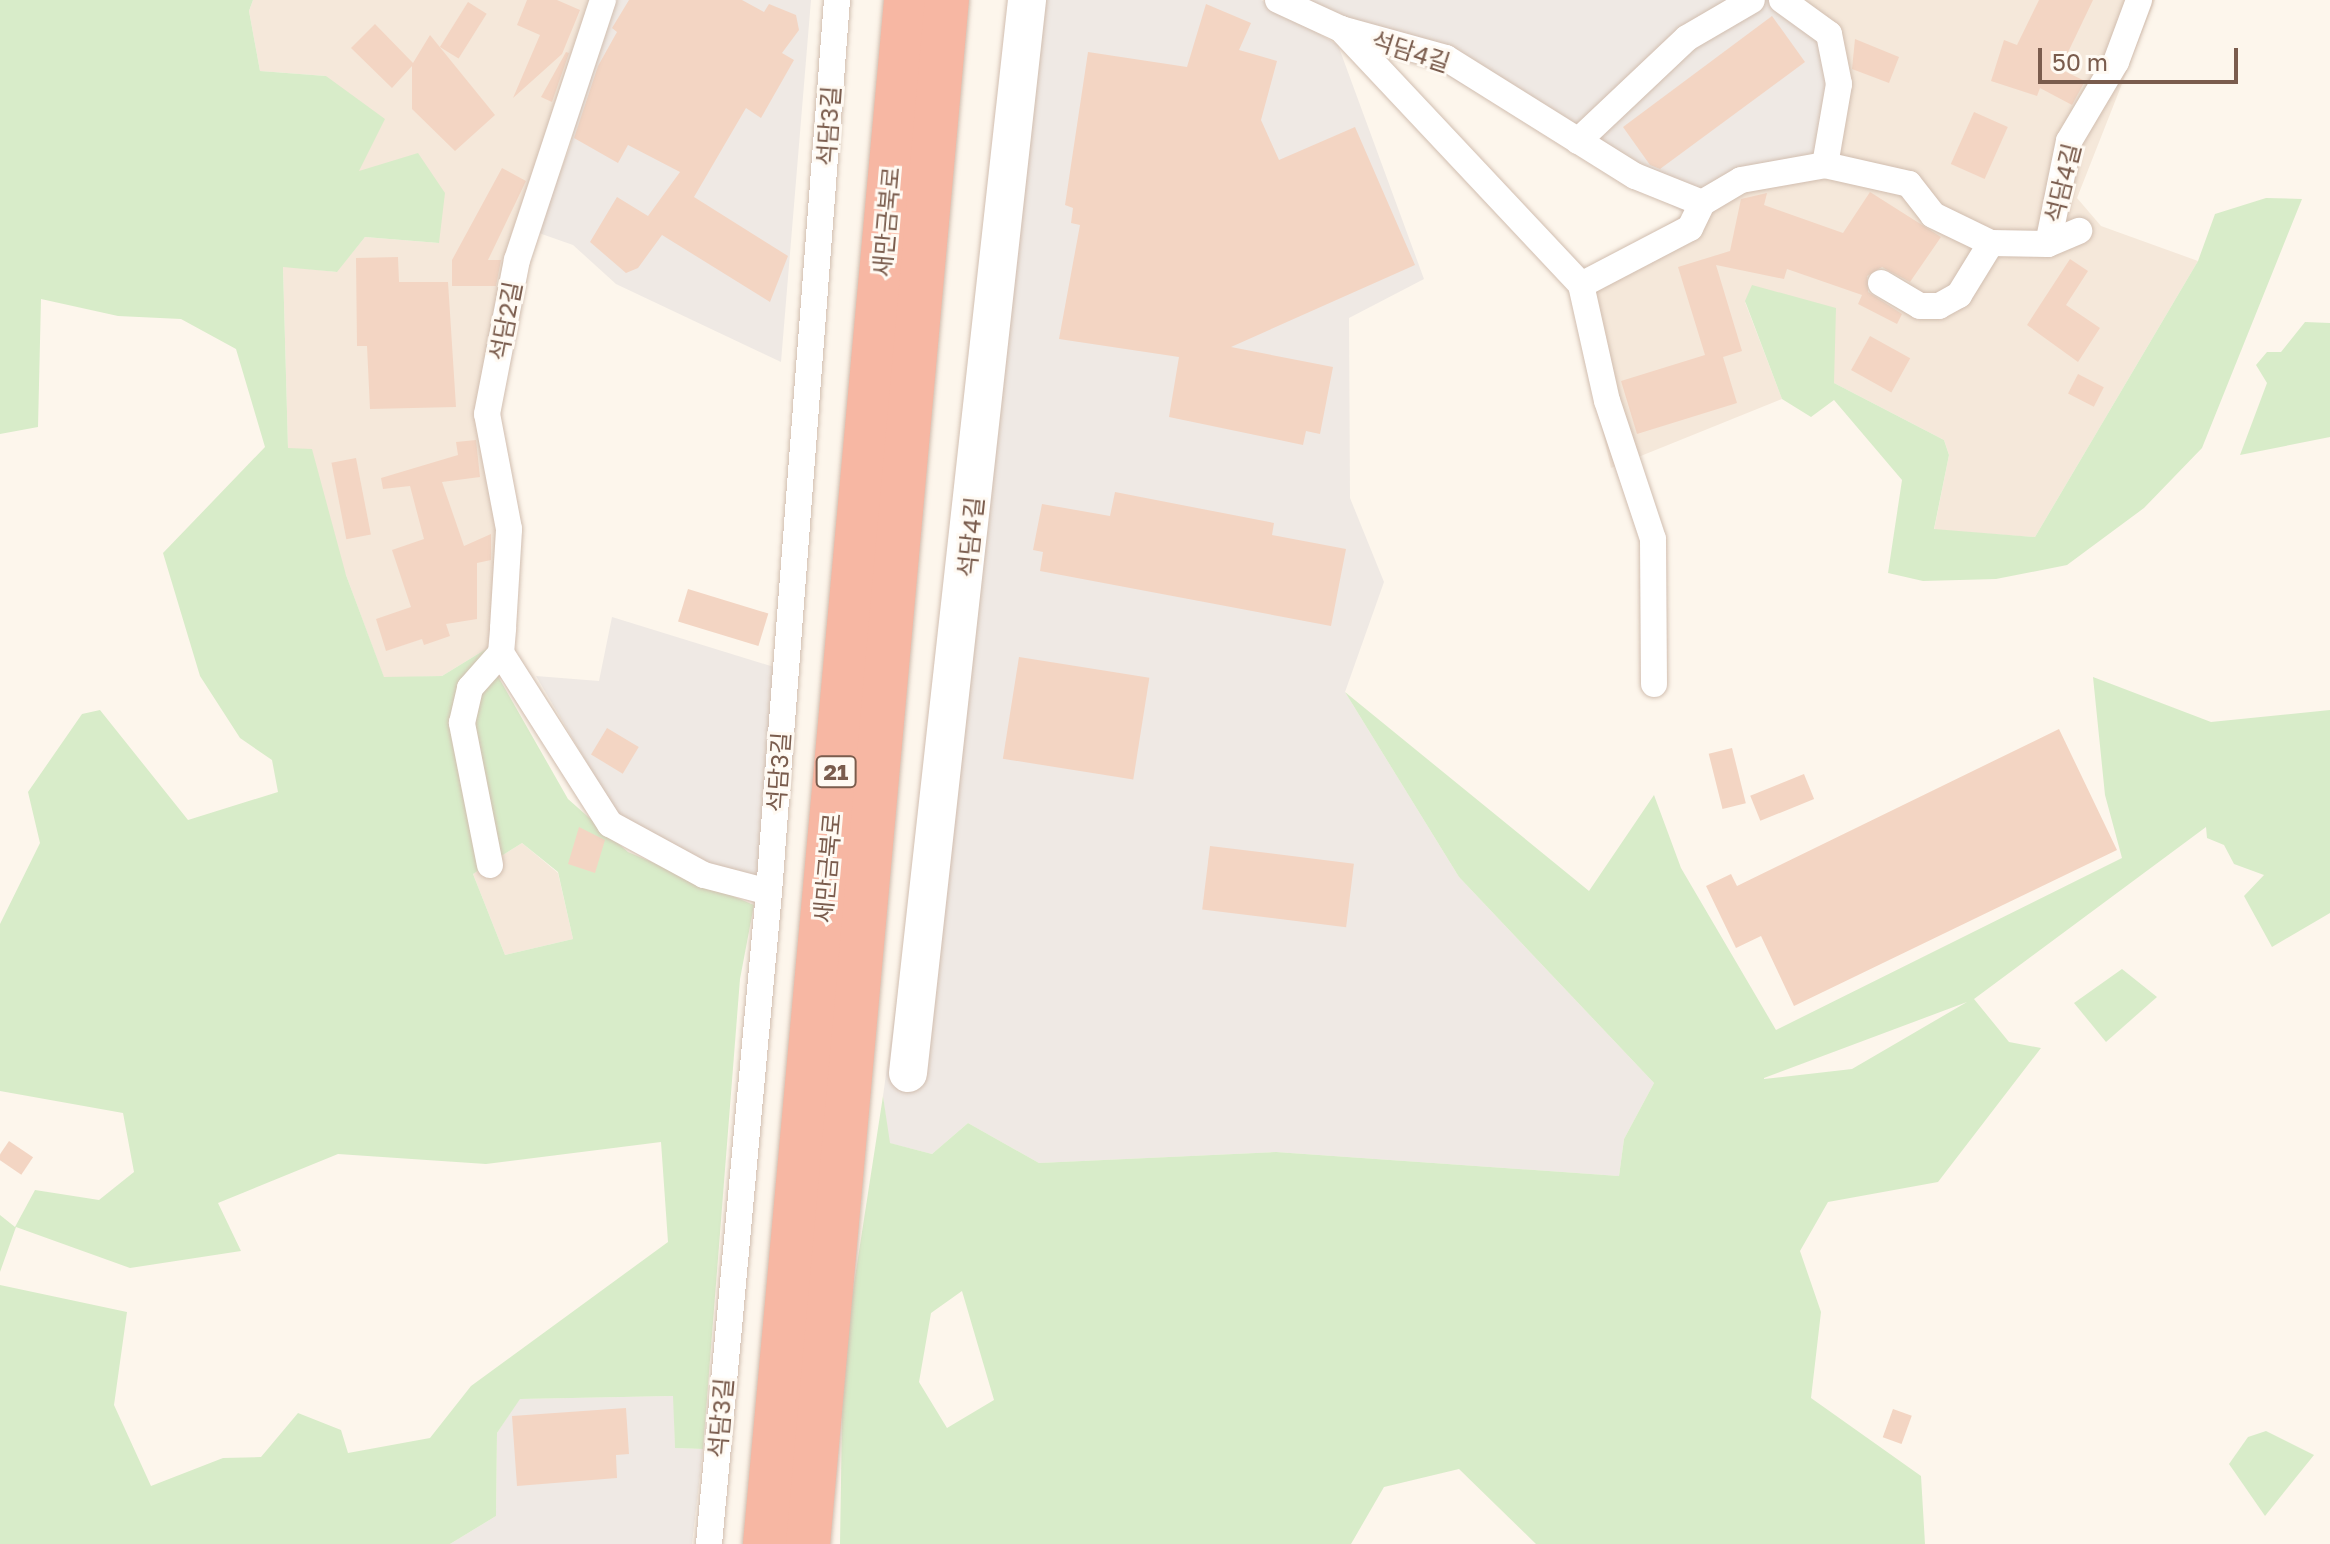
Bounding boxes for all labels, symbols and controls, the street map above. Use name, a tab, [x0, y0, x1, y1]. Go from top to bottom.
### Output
street label: 석담4길	[1368, 25, 1454, 77]
scale bar	[2042, 32, 2242, 82]
text: 50 m	[2052, 47, 2108, 76]
street label: 석담3길	[811, 85, 845, 167]
street label: 석담4길	[2038, 140, 2086, 226]
street label: 새만금북로	[867, 166, 905, 278]
street label: 석담2길	[483, 279, 527, 363]
street label: 석담4길	[951, 495, 989, 579]
street label: 석담3길	[761, 731, 795, 813]
road number: 21	[814, 754, 858, 790]
street label: 새만금북로	[808, 812, 846, 924]
street label: 석담3길	[702, 1377, 738, 1459]

